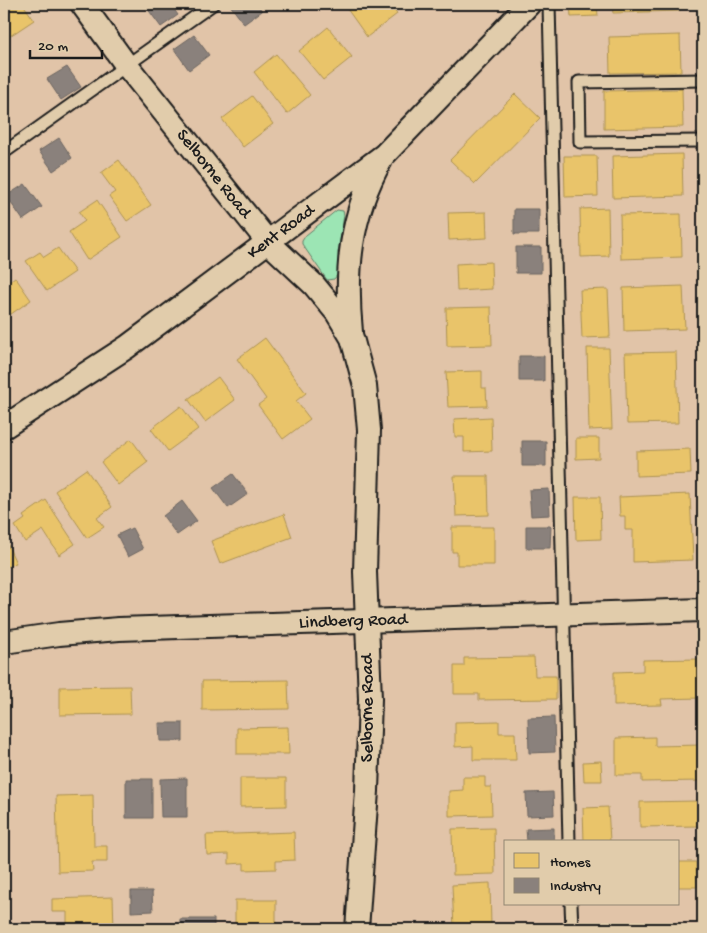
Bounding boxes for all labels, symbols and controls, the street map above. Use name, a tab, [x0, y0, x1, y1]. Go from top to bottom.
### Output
scale bar	[30, 28, 102, 60]
text: 20 m	[38, 38, 68, 56]
street label: Selborne Road	[171, 125, 256, 224]
street label: Kent Road	[243, 199, 320, 264]
street label: Lindberg Road	[298, 609, 409, 634]
street label: Selborne Road	[358, 652, 379, 762]
legend	[504, 840, 680, 906]
text: Homes	[550, 854, 591, 872]
text: Industry	[550, 878, 602, 896]

